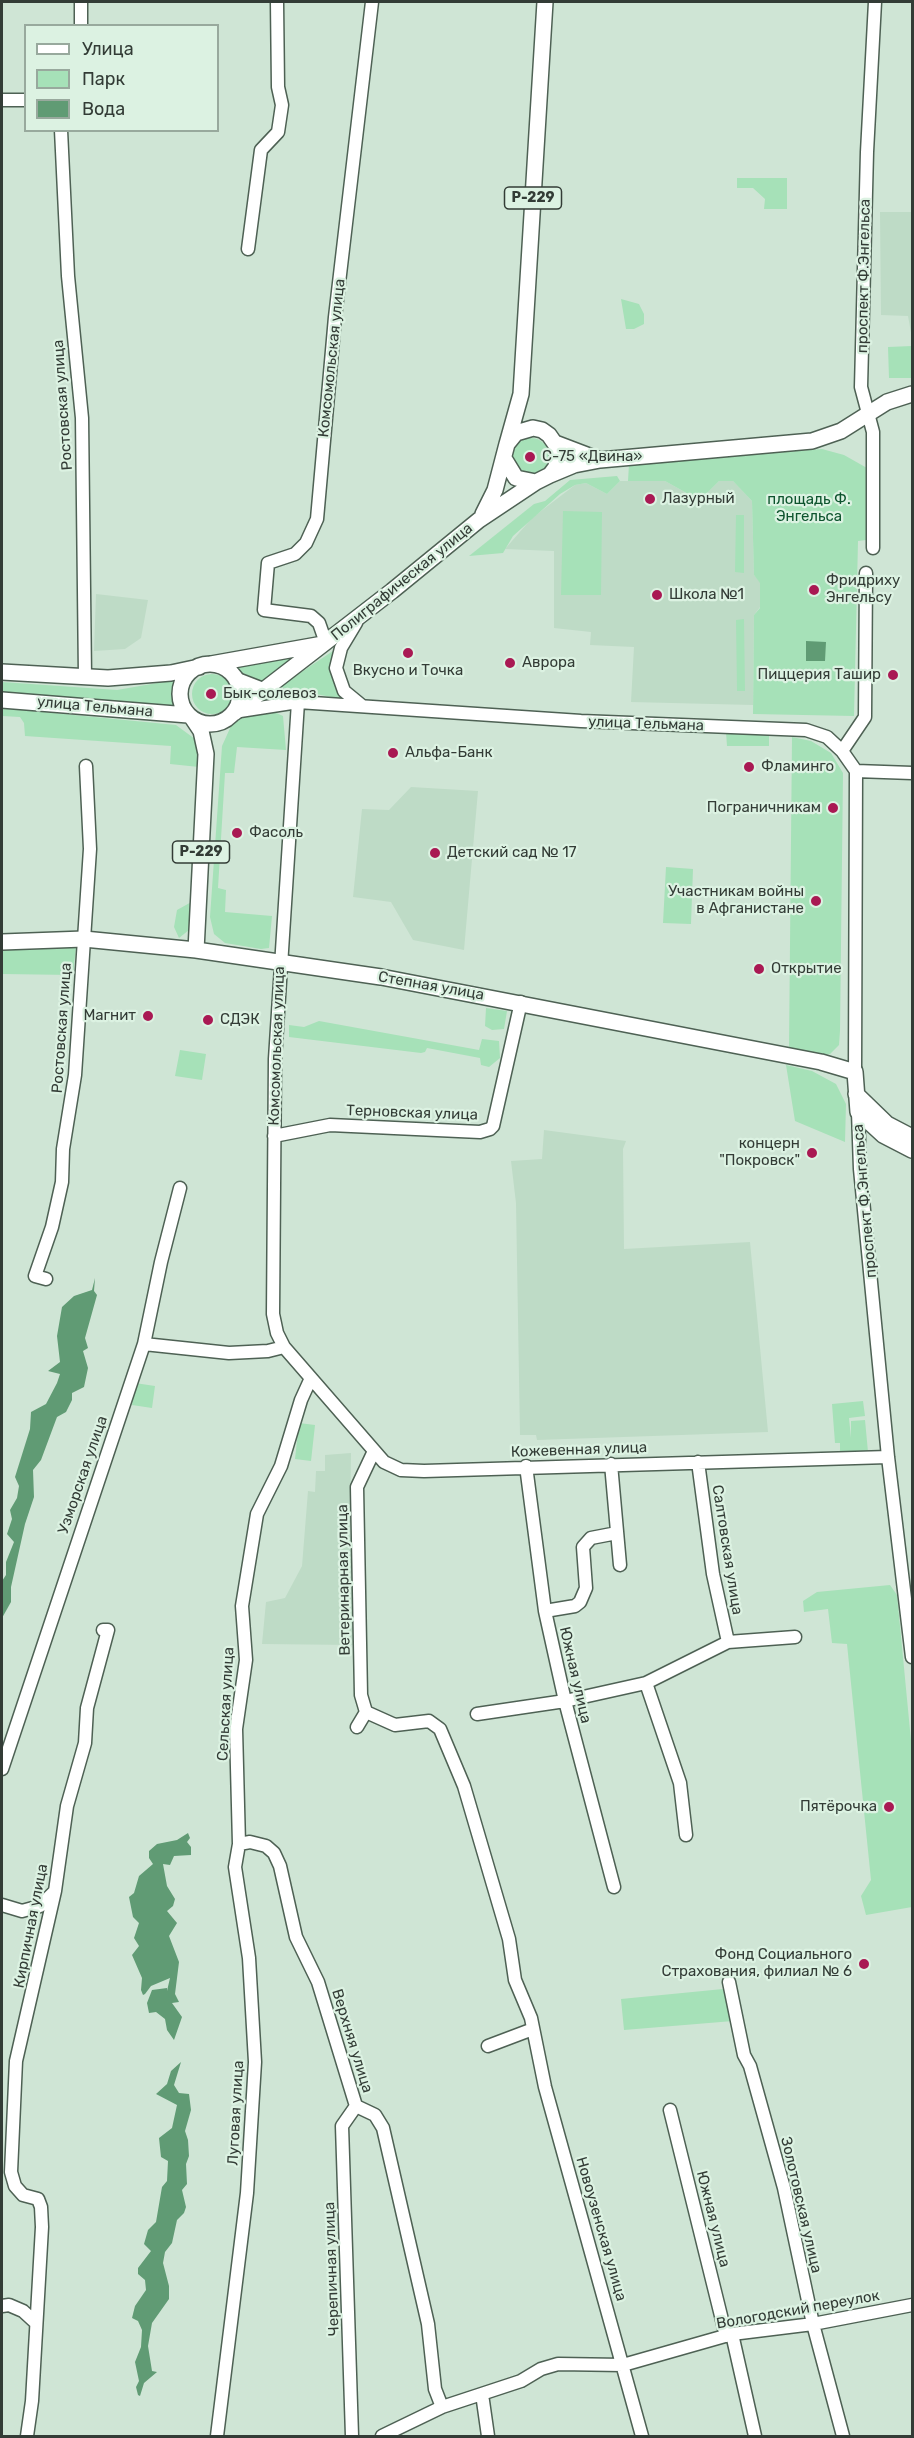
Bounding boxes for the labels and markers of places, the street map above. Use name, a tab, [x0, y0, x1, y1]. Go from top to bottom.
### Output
place label: С-75 «Двина»	[542, 448, 642, 466]
marker: С-75 «Двина»	[523, 450, 537, 464]
place label: Лазурный	[662, 490, 735, 508]
marker: Лазурный	[643, 492, 657, 506]
place label: Фридриху Энгельсу	[826, 572, 900, 607]
marker: Фридриху Энгельсу	[807, 583, 821, 597]
place label: Школа №1	[669, 586, 744, 604]
marker: Школа №1	[650, 588, 664, 602]
marker: Вкусно и Точка	[401, 646, 415, 660]
place label: Аврора	[522, 654, 575, 672]
marker: Аврора	[503, 656, 517, 670]
place label: Вкусно и Точка	[353, 662, 463, 680]
place label: Пиццерия Ташир	[757, 666, 881, 684]
marker: Пиццерия Ташир	[886, 668, 900, 682]
place label: Бык-солевоз	[223, 685, 316, 703]
marker: Бык-солевоз	[204, 687, 218, 701]
place label: Альфа-Банк	[405, 744, 493, 762]
marker: Альфа-Банк	[386, 746, 400, 760]
place label: Фламинго	[761, 758, 834, 776]
marker: Фламинго	[742, 760, 756, 774]
place label: Пограничникам	[707, 799, 821, 817]
marker: Пограничникам	[826, 801, 840, 815]
place label: Фасоль	[249, 824, 303, 842]
marker: Фасоль	[230, 826, 244, 840]
place label: Детский сад № 17	[447, 844, 576, 862]
marker: Детский сад № 17	[428, 846, 442, 860]
place label: Участникам войны в Афганистане	[668, 883, 804, 918]
marker: Участникам войны в Афганистане	[809, 894, 823, 908]
place label: Открытие	[771, 960, 842, 978]
marker: Открытие	[752, 962, 766, 976]
place label: Магнит	[83, 1007, 136, 1025]
marker: Магнит	[141, 1009, 155, 1023]
place label: СДЭК	[220, 1011, 260, 1029]
marker: СДЭК	[201, 1013, 215, 1027]
place label: концерн "Покровск"	[719, 1135, 800, 1170]
marker: концерн "Покровск"	[805, 1146, 819, 1160]
place label: Пятёрочка	[800, 1798, 877, 1816]
marker: Пятёрочка	[882, 1800, 896, 1814]
place label: Фонд Социального Страхования, филиал № 6	[661, 1946, 852, 1981]
marker: Фонд Социального Страхования, филиал № 6	[857, 1957, 871, 1971]

